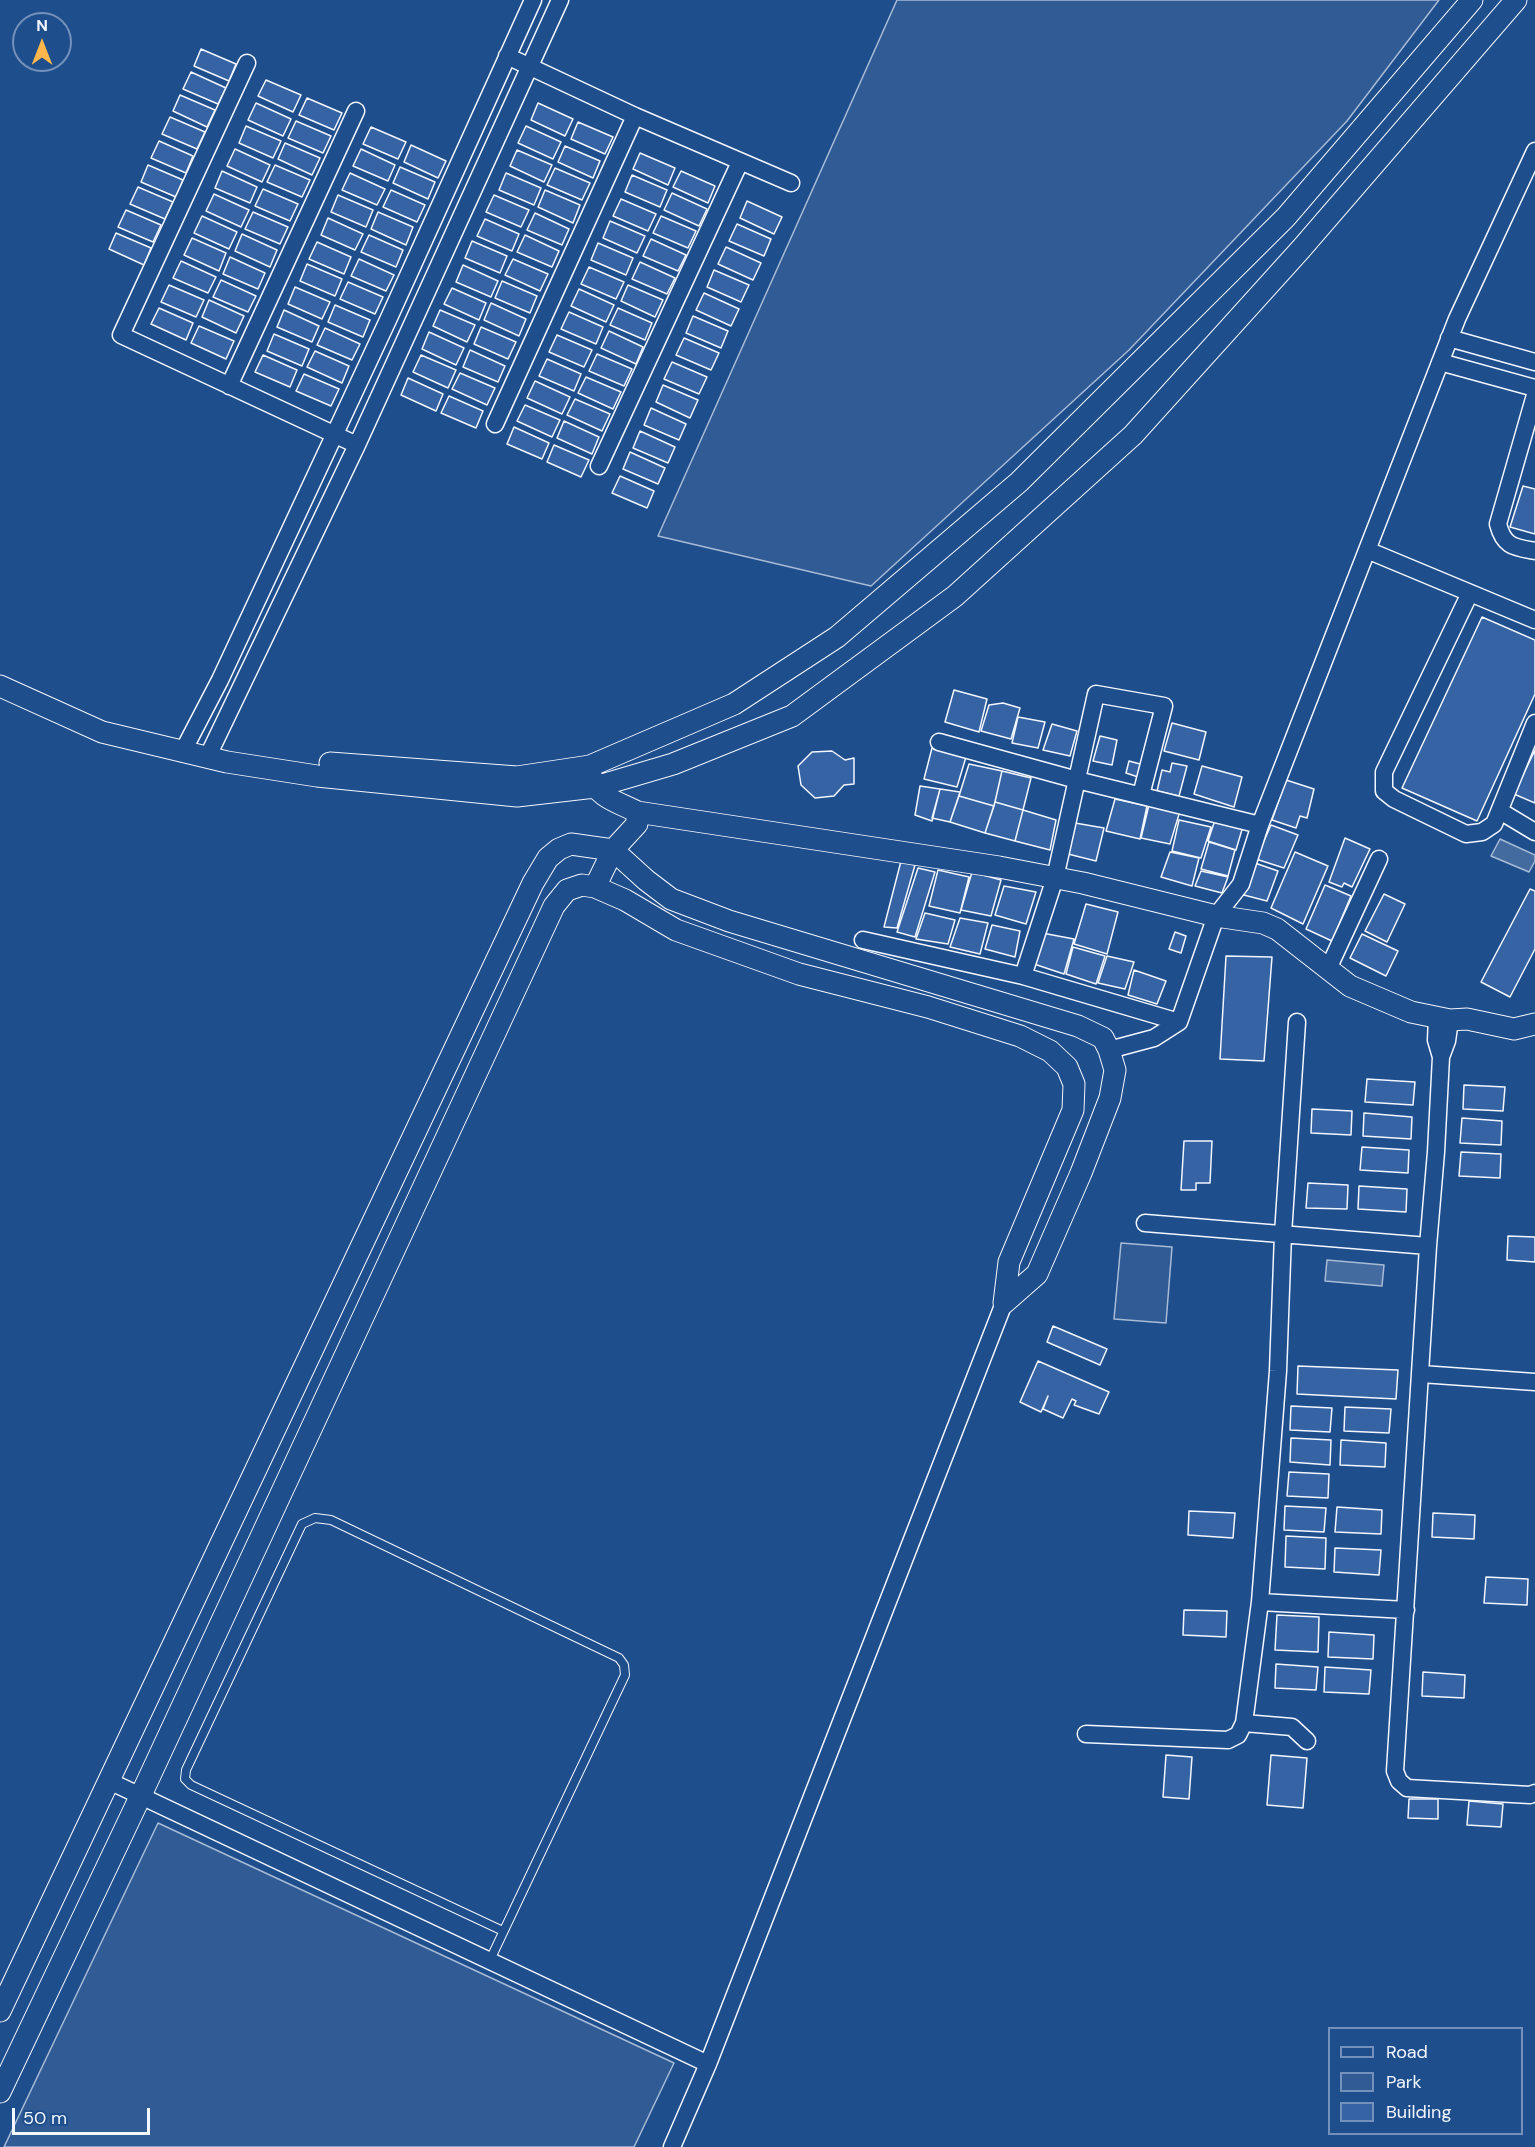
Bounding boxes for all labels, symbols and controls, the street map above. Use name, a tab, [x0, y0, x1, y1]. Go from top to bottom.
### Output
north arrow	[12, 12, 72, 72]
text: N	[36, 15, 48, 36]
legend	[1328, 2027, 1523, 2135]
text: Road	[1386, 2040, 1428, 2064]
text: Park	[1386, 2070, 1422, 2094]
scale bar	[15, 2096, 153, 2134]
text: Building	[1386, 2100, 1451, 2124]
text: 50 m	[23, 2106, 67, 2130]

